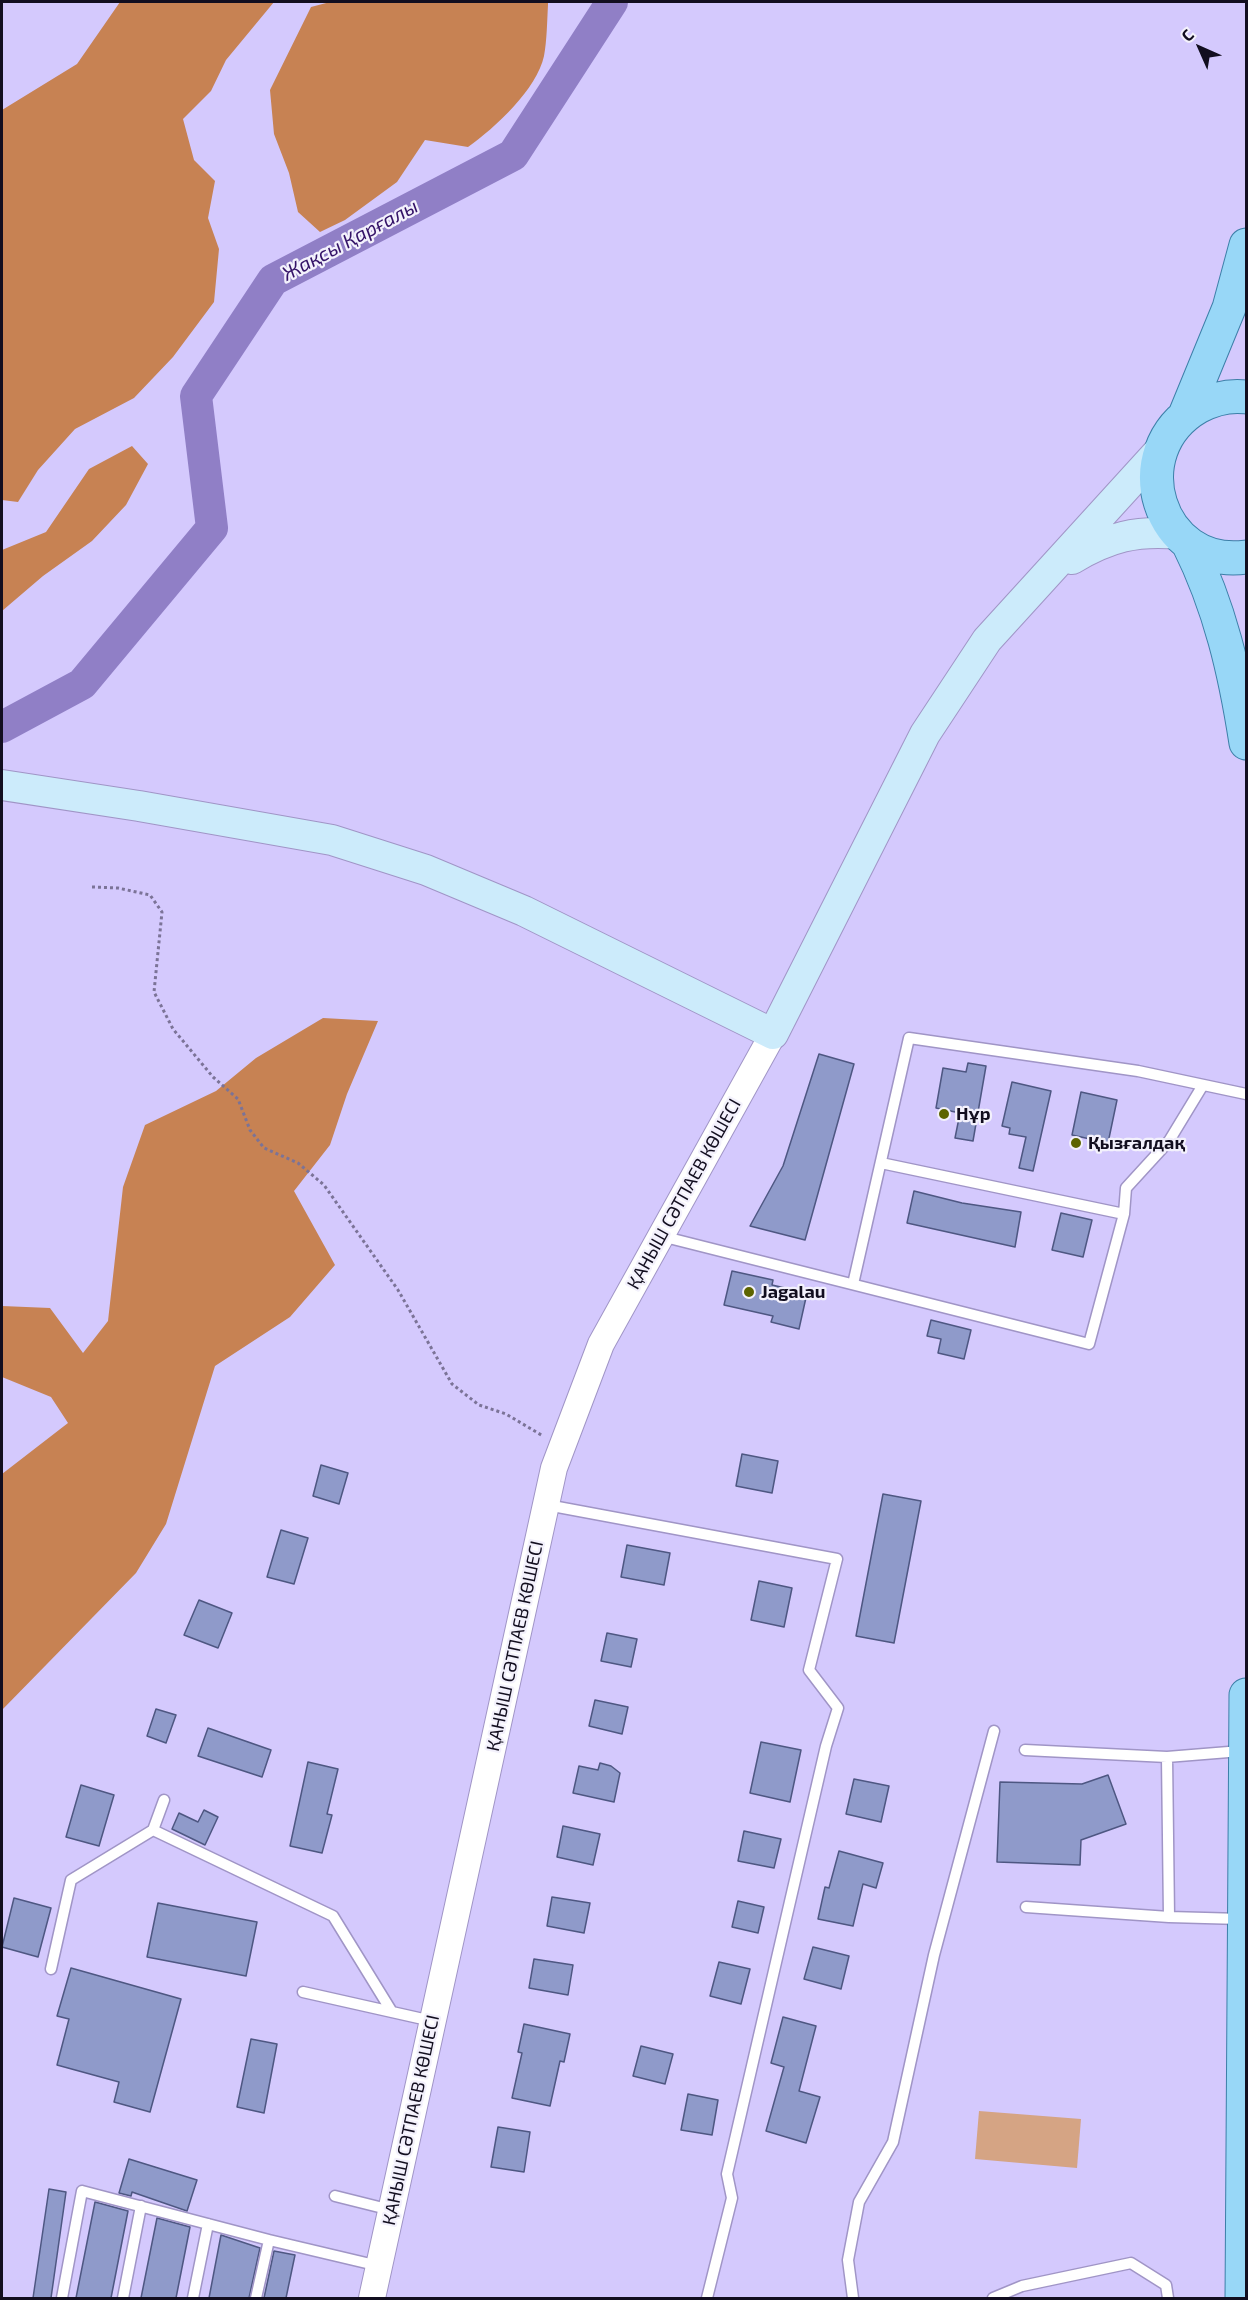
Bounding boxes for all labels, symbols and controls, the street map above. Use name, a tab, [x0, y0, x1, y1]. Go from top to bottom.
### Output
north arrow	[1170, 18, 1230, 78]
text: С	[1177, 25, 1197, 45]
water label: Жақсы Қарғалы	[278, 194, 422, 286]
street label: ҚАНЫШ СӘТПАЕВ КӨШЕСІ	[623, 1095, 745, 1293]
place label: Нұр	[956, 1103, 991, 1125]
marker: Нұр	[937, 1107, 951, 1121]
place label: Қызғалдақ	[1088, 1132, 1185, 1154]
marker: Қызғалдақ	[1069, 1136, 1083, 1150]
place label: Jagalau	[761, 1281, 825, 1303]
marker: Jagalau	[742, 1285, 756, 1299]
street label: ҚАНЫШ СӘТПАЕВ КӨШЕСІ	[482, 1539, 548, 1753]
street label: ҚАНЫШ СӘТПАЕВ КӨШЕСІ	[378, 2013, 444, 2227]

